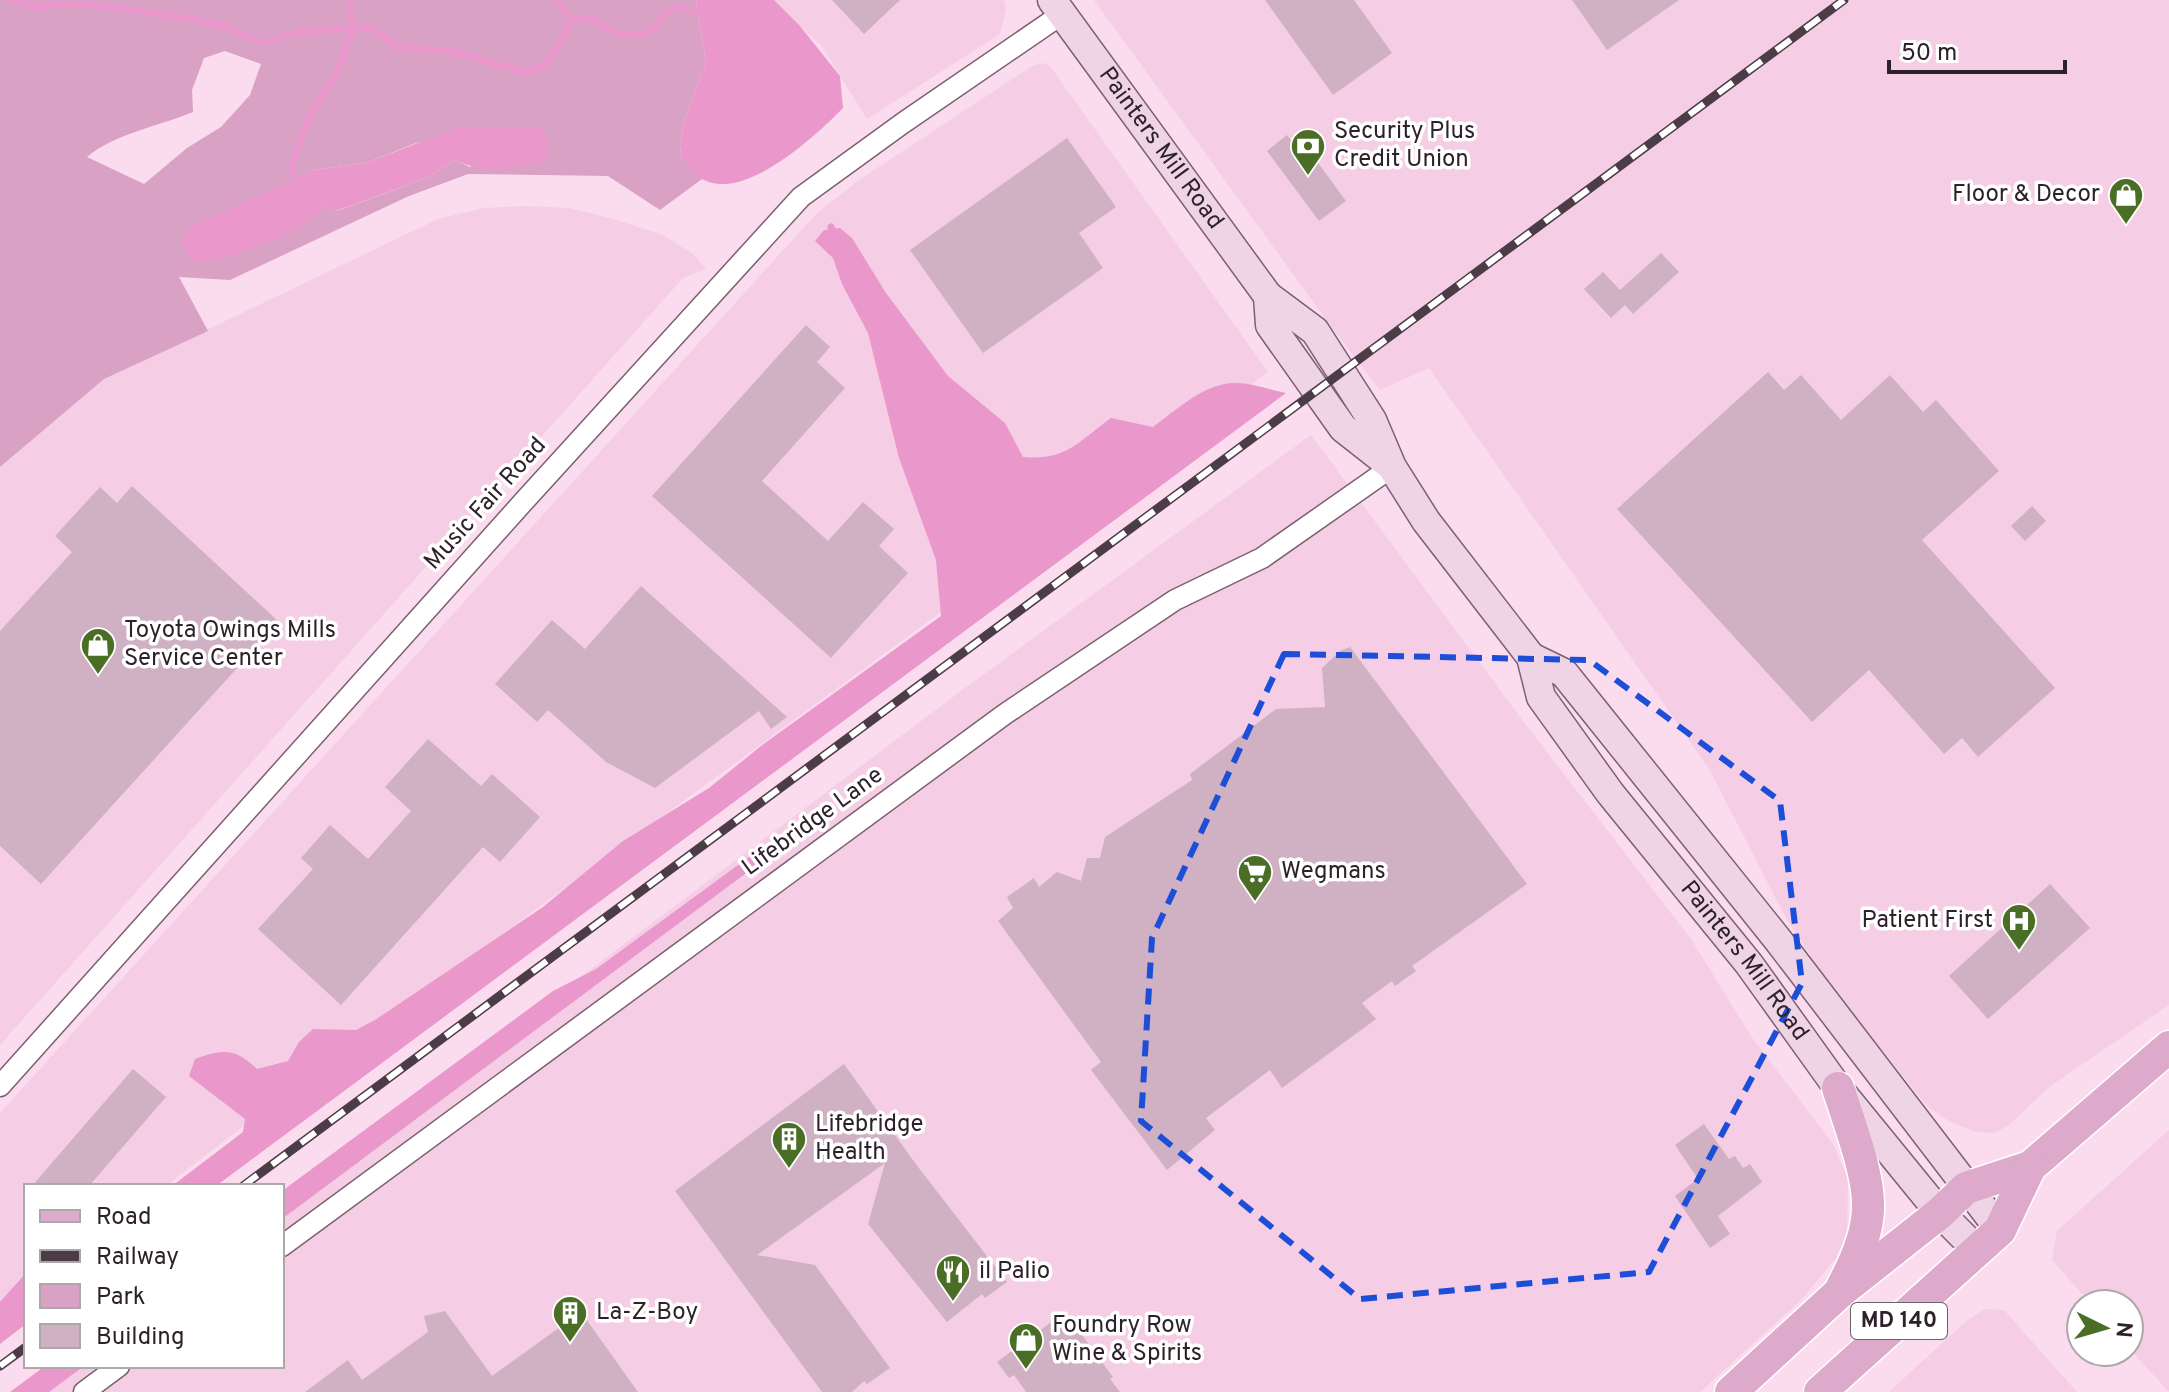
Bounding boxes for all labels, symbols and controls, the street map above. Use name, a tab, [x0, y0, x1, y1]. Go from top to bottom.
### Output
scale bar	[1889, 24, 2065, 74]
text: 50 m	[1901, 39, 1957, 69]
street label: Painters Mill Road	[1091, 62, 1230, 236]
place label: Security Plus Credit Union	[1334, 117, 1475, 175]
bank icon: Security Plus Credit Union	[1289, 127, 1327, 177]
shop icon: Floor & Decor	[2107, 176, 2145, 226]
place label: Floor & Decor	[1952, 180, 2100, 210]
street label: Music Fair Road	[418, 431, 554, 577]
place label: Toyota Owings Mills Service Center	[124, 616, 336, 674]
shop icon: Toyota Owings Mills Service Center	[79, 626, 117, 676]
street label: Lifebridge Lane	[737, 761, 889, 883]
supermarket icon: Wegmans	[1236, 853, 1274, 903]
place label: Wegmans	[1281, 857, 1386, 887]
street label: Painters Mill Road	[1673, 875, 1815, 1047]
hospital icon: Patient First	[2000, 902, 2038, 952]
place label: Patient First	[1862, 906, 1993, 936]
place label: Lifebridge Health	[815, 1110, 923, 1168]
building icon: Lifebridge Health	[770, 1120, 808, 1170]
legend	[24, 1184, 284, 1368]
text: Road	[96, 1203, 152, 1233]
text: Railway	[96, 1243, 179, 1273]
restaurant icon: il Palio	[934, 1253, 972, 1303]
place label: il Palio	[979, 1257, 1050, 1287]
text: Park	[96, 1283, 146, 1313]
north arrow	[2065, 1288, 2145, 1368]
building icon: La-Z-Boy	[551, 1294, 589, 1344]
place label: La-Z-Boy	[596, 1298, 698, 1328]
road number: MD 140	[1851, 1303, 1947, 1339]
place label: Foundry Row Wine & Spirits	[1052, 1311, 1202, 1369]
text: N	[2108, 1320, 2137, 1339]
shop icon: Foundry Row Wine & Spirits	[1007, 1321, 1045, 1371]
text: Building	[96, 1323, 185, 1353]

